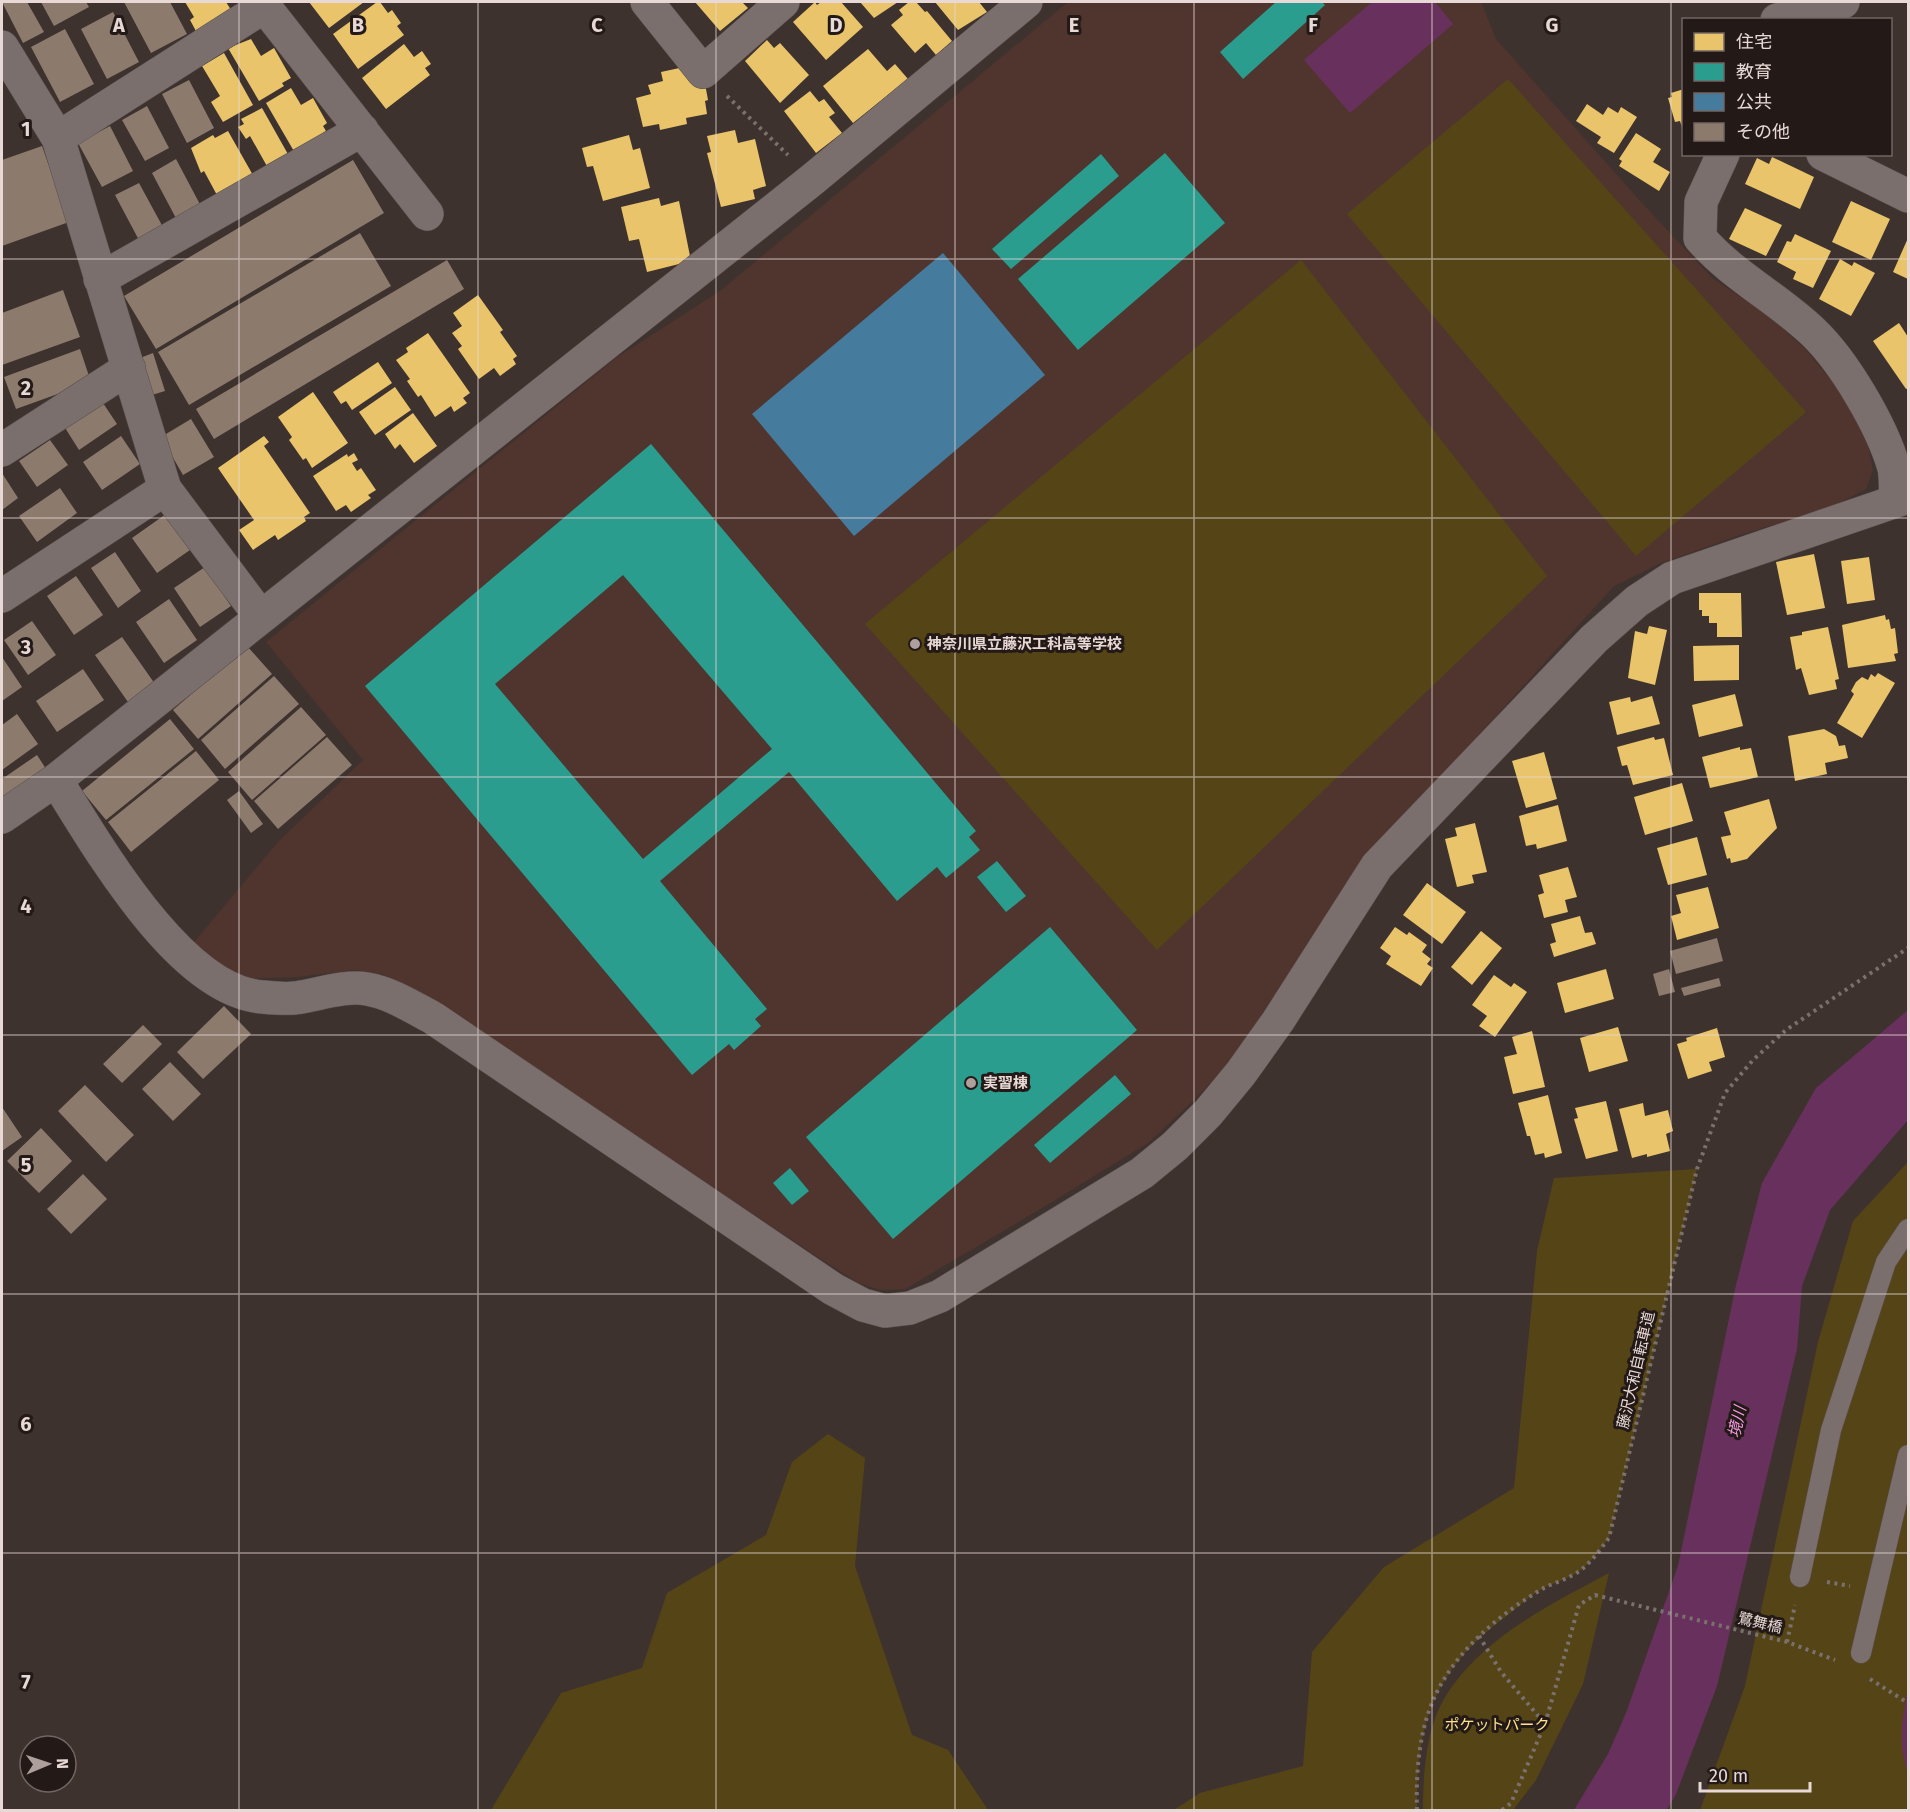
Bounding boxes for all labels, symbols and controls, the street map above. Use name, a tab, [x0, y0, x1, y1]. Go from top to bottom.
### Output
text: A	[112, 13, 126, 37]
text: B	[352, 13, 364, 37]
text: C	[591, 13, 603, 37]
text: D	[829, 13, 843, 37]
text: E	[1069, 13, 1079, 37]
text: F	[1308, 13, 1318, 37]
text: G	[1546, 13, 1558, 37]
legend	[1682, 18, 1892, 156]
text: 住宅	[1736, 31, 1772, 53]
text: 教育	[1736, 61, 1772, 83]
text: 公共	[1736, 91, 1772, 113]
text: 1	[21, 117, 31, 141]
text: その他	[1736, 121, 1790, 143]
text: 2	[21, 376, 31, 400]
text: 3	[20, 635, 31, 659]
place label: 神奈川県立藤沢工科高等学校	[926, 635, 1122, 653]
marker: 神奈川県立藤沢工科高等学校	[908, 637, 922, 651]
text: 4	[20, 894, 32, 918]
place label: 実習棟	[983, 1074, 1028, 1092]
marker: 実習棟	[964, 1076, 978, 1090]
text: 5	[21, 1153, 32, 1177]
street label: 藤沢大和自転車道	[1614, 1310, 1658, 1430]
water label: 境川	[1724, 1402, 1750, 1440]
text: 6	[20, 1412, 32, 1436]
street label: 鷺舞橋	[1736, 1609, 1784, 1637]
text: 7	[21, 1670, 31, 1694]
park label: ポケットパーク	[1444, 1716, 1550, 1734]
north arrow	[18, 1734, 78, 1794]
scale bar	[1700, 1755, 1810, 1793]
text: N	[53, 1758, 72, 1769]
text: 20 m	[1709, 1765, 1748, 1787]

